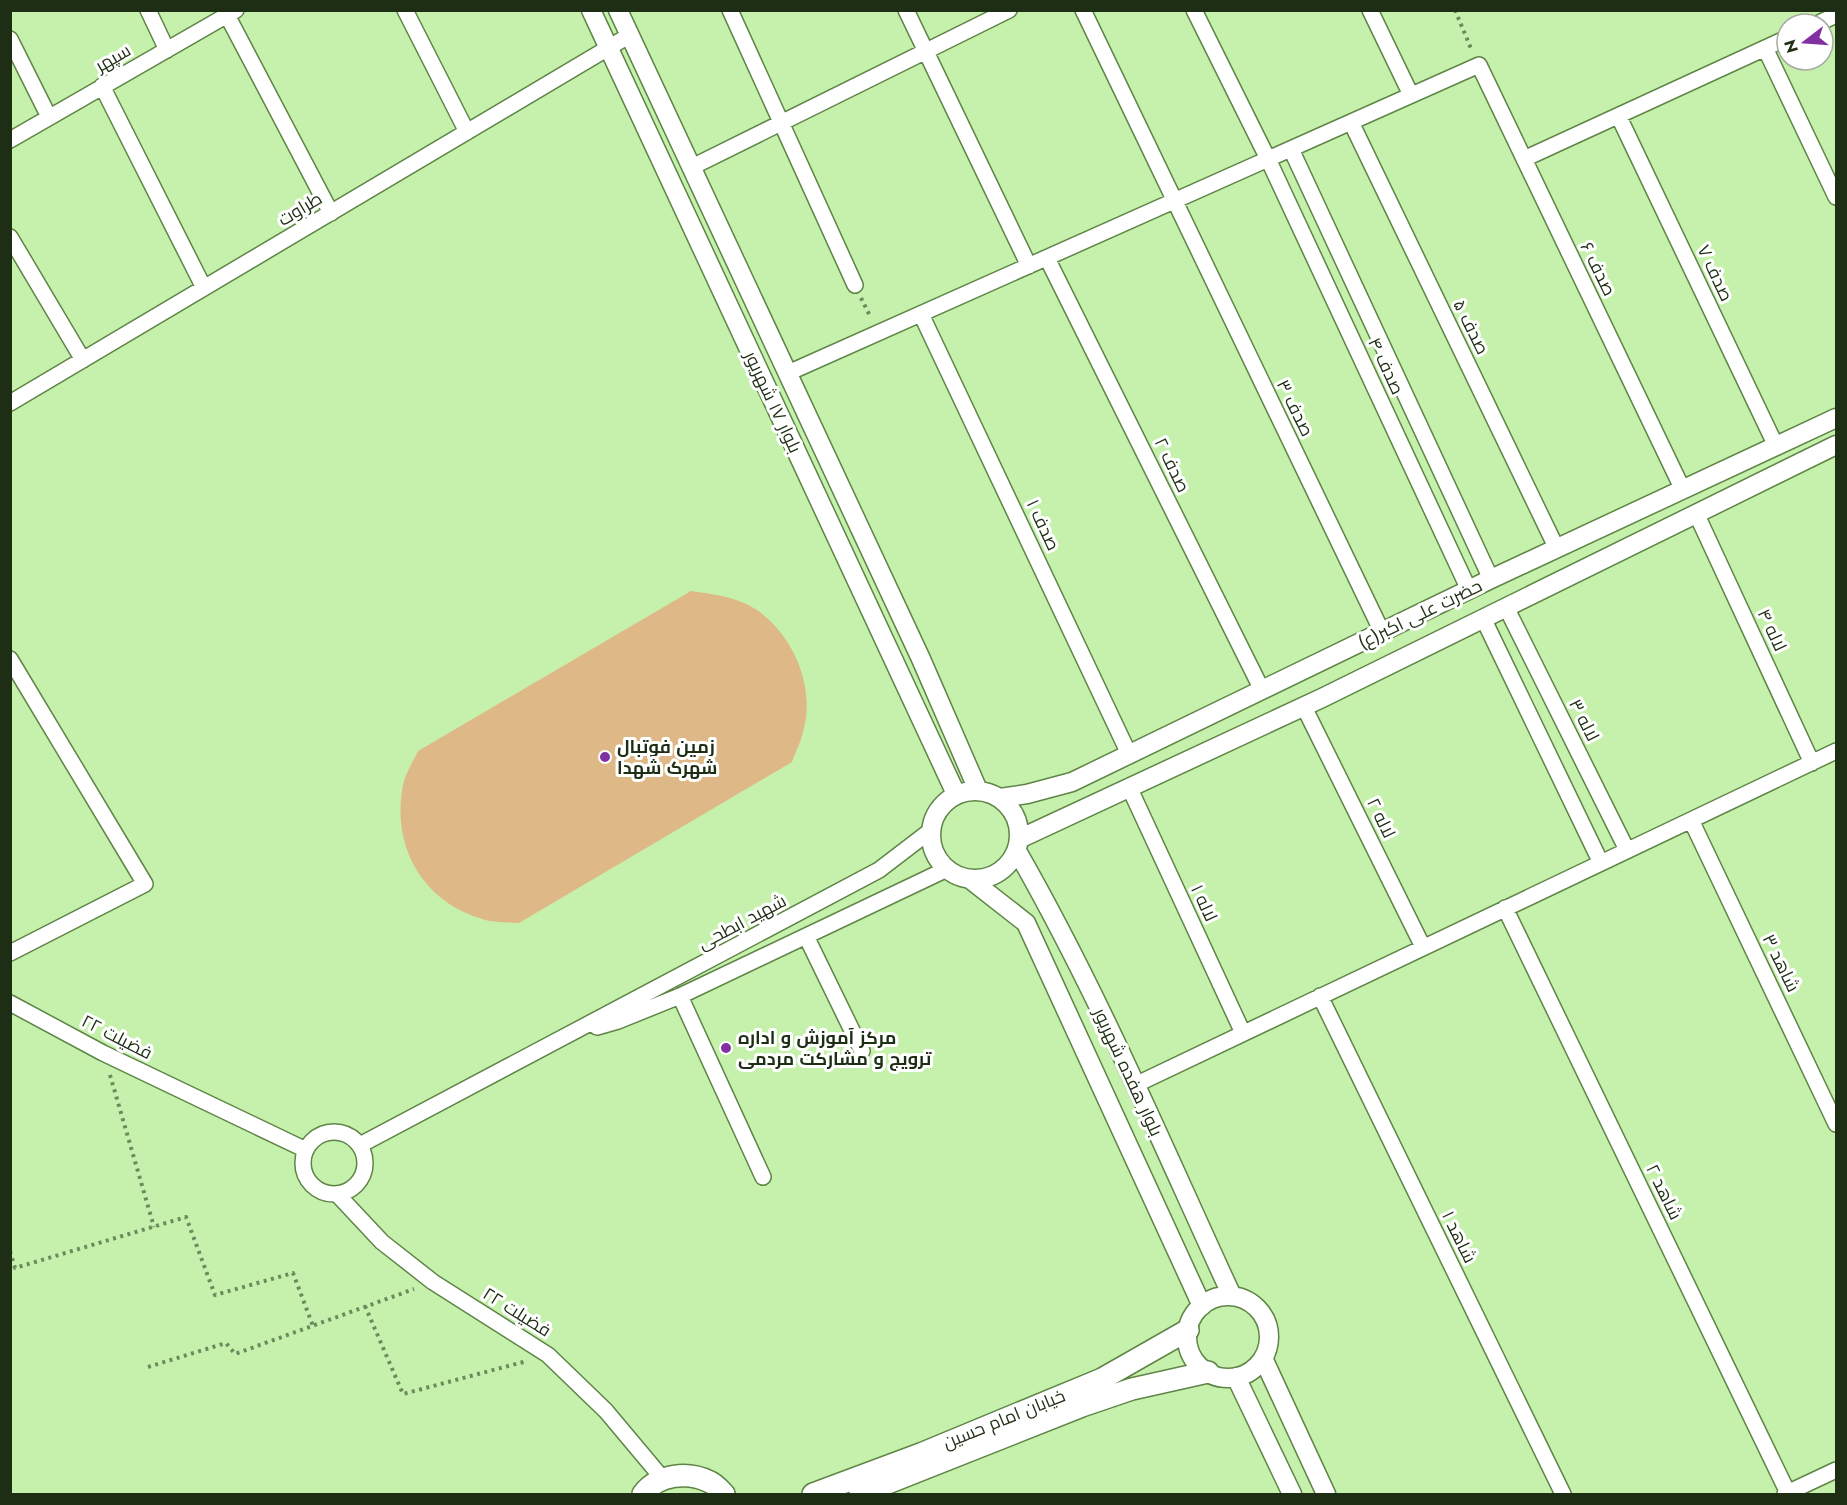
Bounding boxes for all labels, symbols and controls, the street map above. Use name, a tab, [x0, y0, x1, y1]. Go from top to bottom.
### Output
north arrow	[1775, 12, 1835, 72]
street label: سپهر	[89, 37, 136, 79]
text: N	[1778, 37, 1804, 56]
street label: طراوت	[273, 186, 327, 232]
street label: صدف ۶	[1574, 238, 1622, 300]
street label: صدف ۷	[1691, 240, 1739, 306]
street label: صدف ۵	[1447, 295, 1495, 359]
street label: صدف ۴	[1361, 333, 1411, 399]
street label: بلوار ۱۷ شهریور	[738, 346, 808, 457]
street label: صدف ۳	[1270, 375, 1320, 441]
street label: صدف ۲	[1148, 433, 1196, 497]
street label: صدف ۱	[1020, 495, 1066, 555]
street label: حضرت علی اکبر(ع)	[1354, 573, 1486, 655]
street label: لاله ۴	[1751, 604, 1793, 656]
street label: لاله ۳	[1562, 694, 1606, 746]
place label: زمین فوتبال شهرک شهدا	[617, 734, 717, 781]
marker: زمین فوتبال شهرک شهدا	[598, 750, 612, 764]
street label: لاله ۲	[1360, 793, 1402, 843]
street label: لاله ۱	[1184, 880, 1224, 926]
street label: شهید ابطحی	[693, 888, 791, 956]
street label: شاهد ۳	[1756, 930, 1806, 996]
street label: بلوار هفده شهریور	[1086, 1003, 1169, 1141]
street label: فضیلت ۲۲	[77, 1008, 157, 1066]
place label: مرکز آموزش و اداره ترویج و مشارکت مردمی	[738, 1025, 932, 1072]
marker: مرکز آموزش و اداره ترویج و مشارکت مردمی	[719, 1041, 733, 1055]
street label: شاهد ۲	[1639, 1160, 1689, 1224]
street label: شاهد ۱	[1435, 1207, 1483, 1267]
street label: فضیلت ۲۲	[478, 1281, 556, 1343]
street label: خیابان امام حسین	[939, 1383, 1069, 1455]

